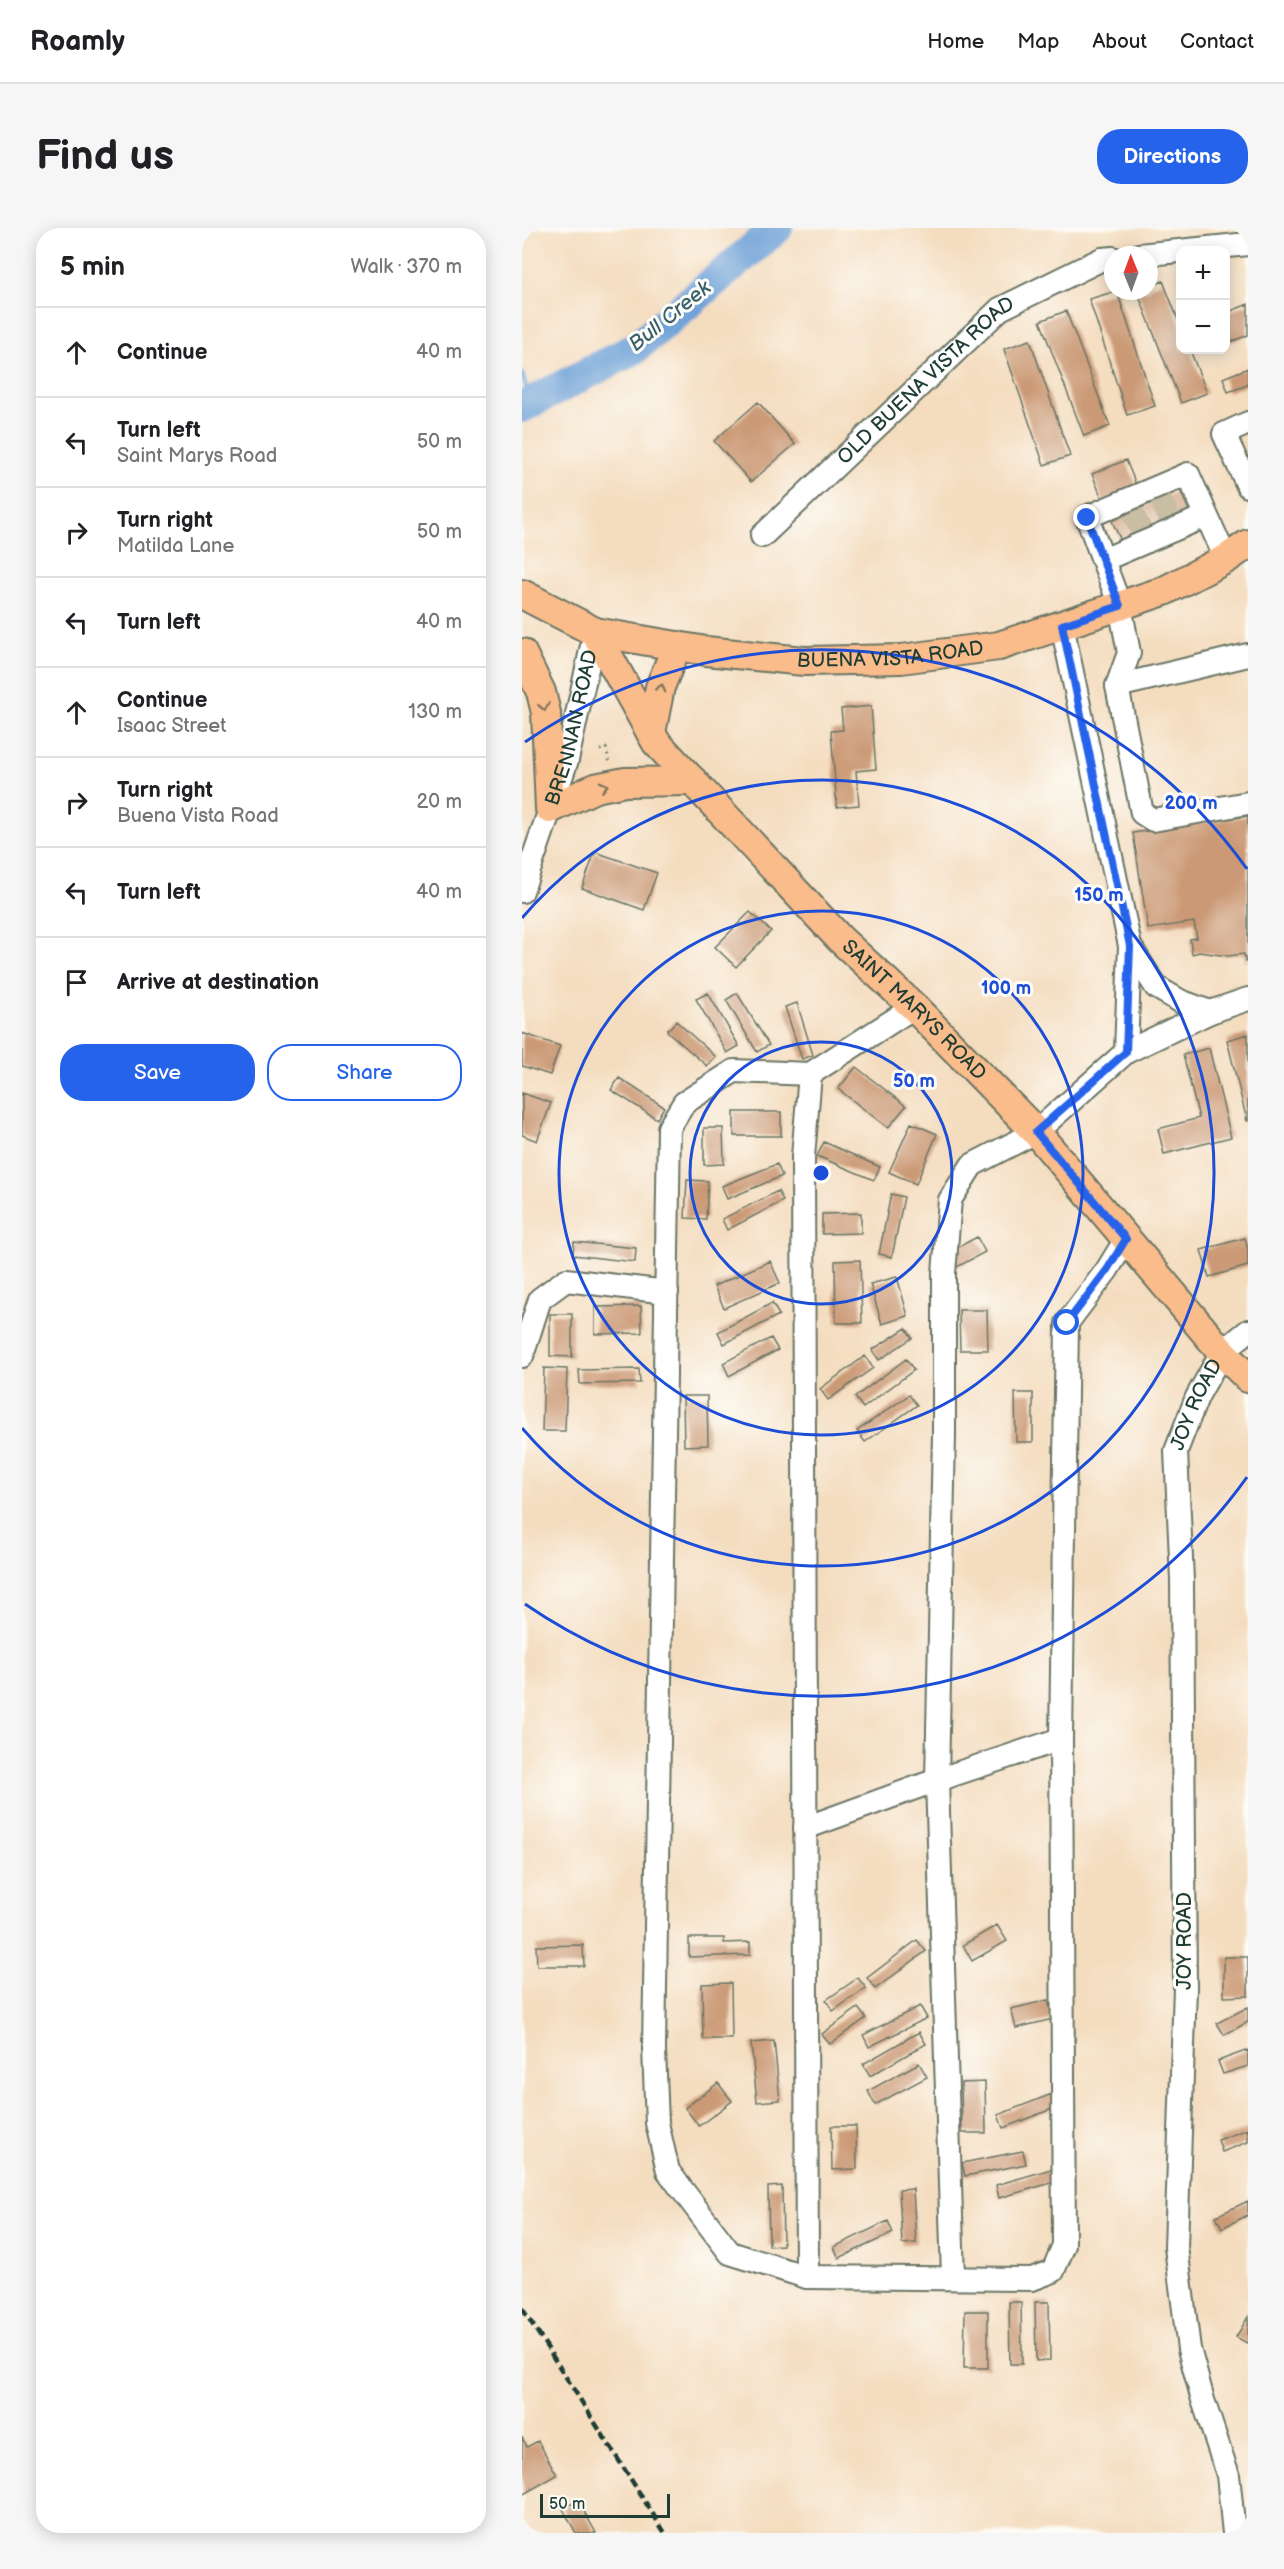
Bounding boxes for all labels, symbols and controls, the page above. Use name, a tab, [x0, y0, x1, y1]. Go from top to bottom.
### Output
text: Roamly	[30, 25, 125, 58]
text: Home	[927, 29, 984, 54]
text: Map	[1017, 29, 1059, 54]
text: About	[1092, 29, 1147, 54]
text: Contact	[1180, 29, 1254, 54]
button: Directions	[1097, 129, 1248, 184]
text: Find us	[36, 131, 174, 182]
north arrow	[1104, 246, 1158, 300]
map controls	[1176, 246, 1230, 354]
button: +	[1176, 246, 1230, 300]
text: 5 min	[60, 252, 125, 283]
text: Walk · 370 m	[350, 255, 462, 279]
water label: Bull Creek	[624, 275, 717, 357]
street label: OLD BUENA VISTA ROAD	[833, 292, 1018, 469]
button: −	[1176, 300, 1230, 354]
icon: ahead	[60, 336, 93, 369]
text: Continue	[117, 339, 207, 366]
text: 40 m	[416, 340, 462, 364]
text: Turn left	[117, 417, 201, 444]
icon: left	[60, 426, 93, 459]
text: 50 m	[417, 430, 462, 454]
text: Saint Marys Road	[117, 444, 277, 468]
route end	[1073, 504, 1099, 530]
text: Turn right	[117, 507, 213, 534]
icon: right	[60, 516, 93, 549]
text: 50 m	[417, 520, 462, 544]
text: Matilda Lane	[117, 534, 234, 558]
icon: left	[60, 606, 93, 639]
text: Turn left	[117, 609, 201, 636]
text: 40 m	[416, 610, 462, 634]
street label: BUENA VISTA ROAD	[796, 636, 985, 674]
street label: BRENNAN ROAD	[540, 648, 603, 809]
one-way arrow	[654, 683, 666, 694]
text: Continue	[117, 687, 207, 714]
icon: ahead	[60, 696, 93, 729]
text: 130 m	[408, 700, 462, 724]
one-way arrow	[537, 702, 550, 712]
text: Isaac Street	[117, 714, 226, 738]
text: Turn right	[117, 777, 213, 804]
one-way arrow	[599, 781, 609, 794]
icon: right	[60, 786, 93, 819]
text: 20 m	[417, 790, 462, 814]
text: 200 m	[1164, 793, 1218, 814]
text: Buena Vista Road	[117, 804, 279, 828]
icon: left	[60, 876, 93, 909]
text: Turn left	[117, 879, 201, 906]
text: 40 m	[416, 880, 462, 904]
text: 150 m	[1074, 885, 1124, 906]
street label: SAINT MARYS ROAD	[837, 935, 991, 1086]
icon: arrive	[60, 966, 93, 999]
text: Arrive at destination	[117, 969, 319, 996]
text: 100 m	[981, 978, 1031, 999]
button: Save	[60, 1044, 255, 1101]
button: Share	[267, 1044, 462, 1101]
text: 50 m	[893, 1071, 935, 1092]
centre of rings	[811, 1163, 831, 1183]
route start	[1053, 1309, 1079, 1335]
street label: JOY ROAD	[1165, 1355, 1228, 1454]
street label: JOY ROAD	[1173, 1892, 1197, 1990]
scale bar	[540, 2491, 670, 2518]
text: 50 m	[549, 2495, 585, 2514]

